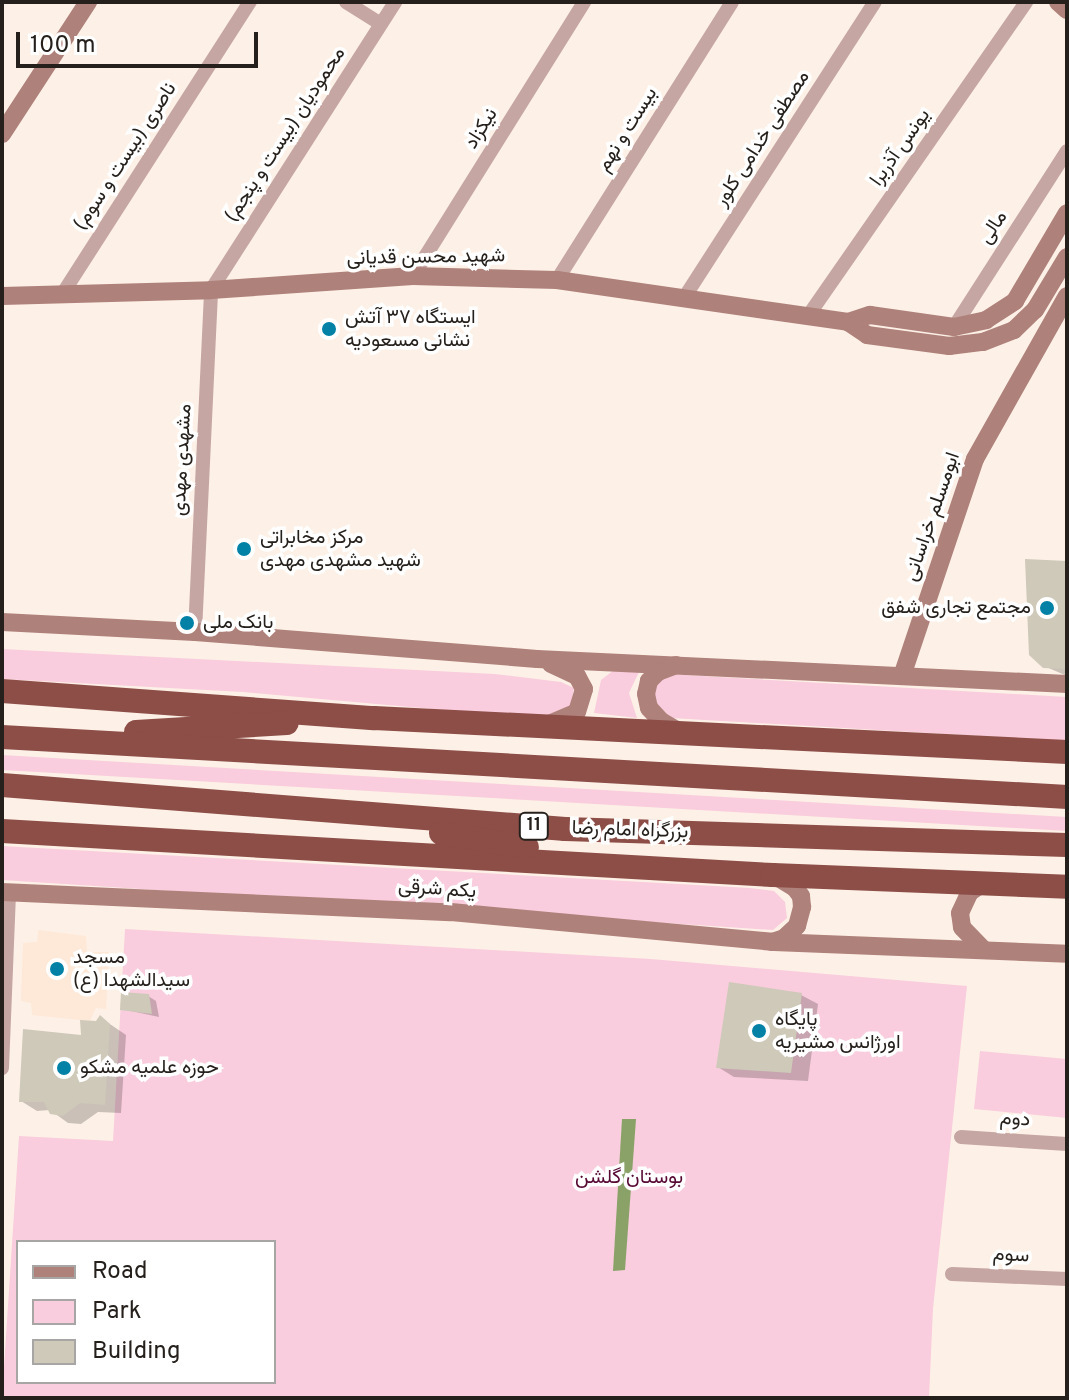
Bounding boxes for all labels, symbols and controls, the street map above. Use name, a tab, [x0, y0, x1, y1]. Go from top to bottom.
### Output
scale bar	[20, 16, 262, 66]
text: 100 m	[30, 31, 96, 61]
street label: محمودیان (بیست و پنجم)	[220, 43, 352, 227]
street label: مصطفی خدامی کلور	[710, 66, 816, 212]
street label: ناصری (بیست و سوم)	[69, 79, 183, 235]
street label: بیست و نهم	[593, 83, 663, 177]
street label: نیکزاد	[460, 104, 504, 154]
street label: یونس آذربرا	[866, 105, 936, 191]
street label: مالی	[975, 207, 1013, 249]
street label: شهید محسن قدیانی	[347, 245, 505, 271]
place label: ایستگاه ۳۷ آتش نشانی مسعودیه	[345, 306, 476, 353]
marker: ایستگاه ۳۷ آتش نشانی مسعودیه	[320, 320, 338, 338]
street label: مشهدی مهدی	[168, 403, 198, 517]
street label: ابومسلم خراسانی	[900, 449, 966, 585]
place label: مرکز مخابراتی شهید مشهدی مهدی	[260, 526, 421, 573]
marker: مرکز مخابراتی شهید مشهدی مهدی	[235, 540, 253, 558]
place label: مجتمع تجاری شفق	[881, 596, 1031, 620]
marker: مجتمع تجاری شفق	[1038, 599, 1056, 617]
place label: بانک ملی	[203, 611, 273, 635]
marker: بانک ملی	[178, 614, 196, 632]
road number: 11	[518, 812, 550, 840]
street label: بزرگراه امام رضا	[571, 817, 689, 845]
street label: یکم شرقی	[397, 875, 477, 905]
place label: مسجد سیدالشهدا (ع)	[73, 946, 190, 993]
marker: مسجد سیدالشهدا (ع)	[48, 960, 66, 978]
place label: پایگاه اورژانس مشیریه	[775, 1008, 901, 1055]
marker: پایگاه اورژانس مشیریه	[750, 1022, 768, 1040]
place label: حوزه علمیه مشکو	[80, 1056, 219, 1080]
marker: حوزه علمیه مشکو	[55, 1059, 73, 1077]
street label: دوم	[999, 1107, 1031, 1133]
park label: بوستان گلشن	[575, 1166, 683, 1190]
legend	[16, 1240, 276, 1384]
street label: سوم	[992, 1243, 1030, 1269]
text: Road	[92, 1257, 148, 1287]
text: Park	[92, 1297, 142, 1327]
text: Building	[92, 1337, 181, 1367]

